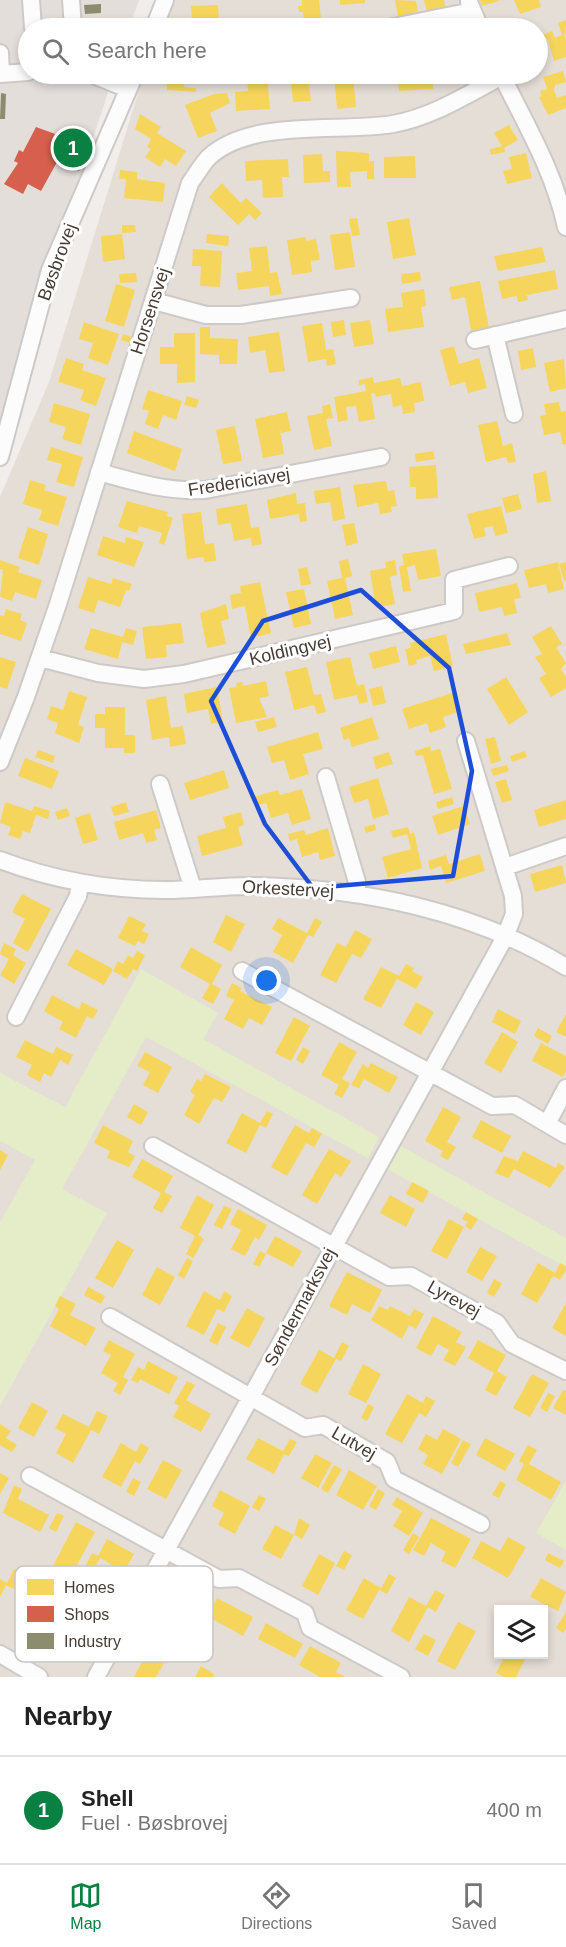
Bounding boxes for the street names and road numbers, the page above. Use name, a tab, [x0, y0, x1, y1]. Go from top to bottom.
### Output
street label: Bøsbrovej	[34, 221, 80, 303]
street label: Horsensvej	[127, 265, 173, 357]
street label: Fredericiavej	[187, 464, 291, 500]
street label: Koldingvej	[247, 631, 333, 669]
street label: Orkestervej	[242, 877, 334, 901]
street label: Søndermarksvej	[260, 1244, 340, 1370]
street label: Lyrevej	[424, 1276, 484, 1322]
street label: Lutvej	[328, 1422, 380, 1464]

